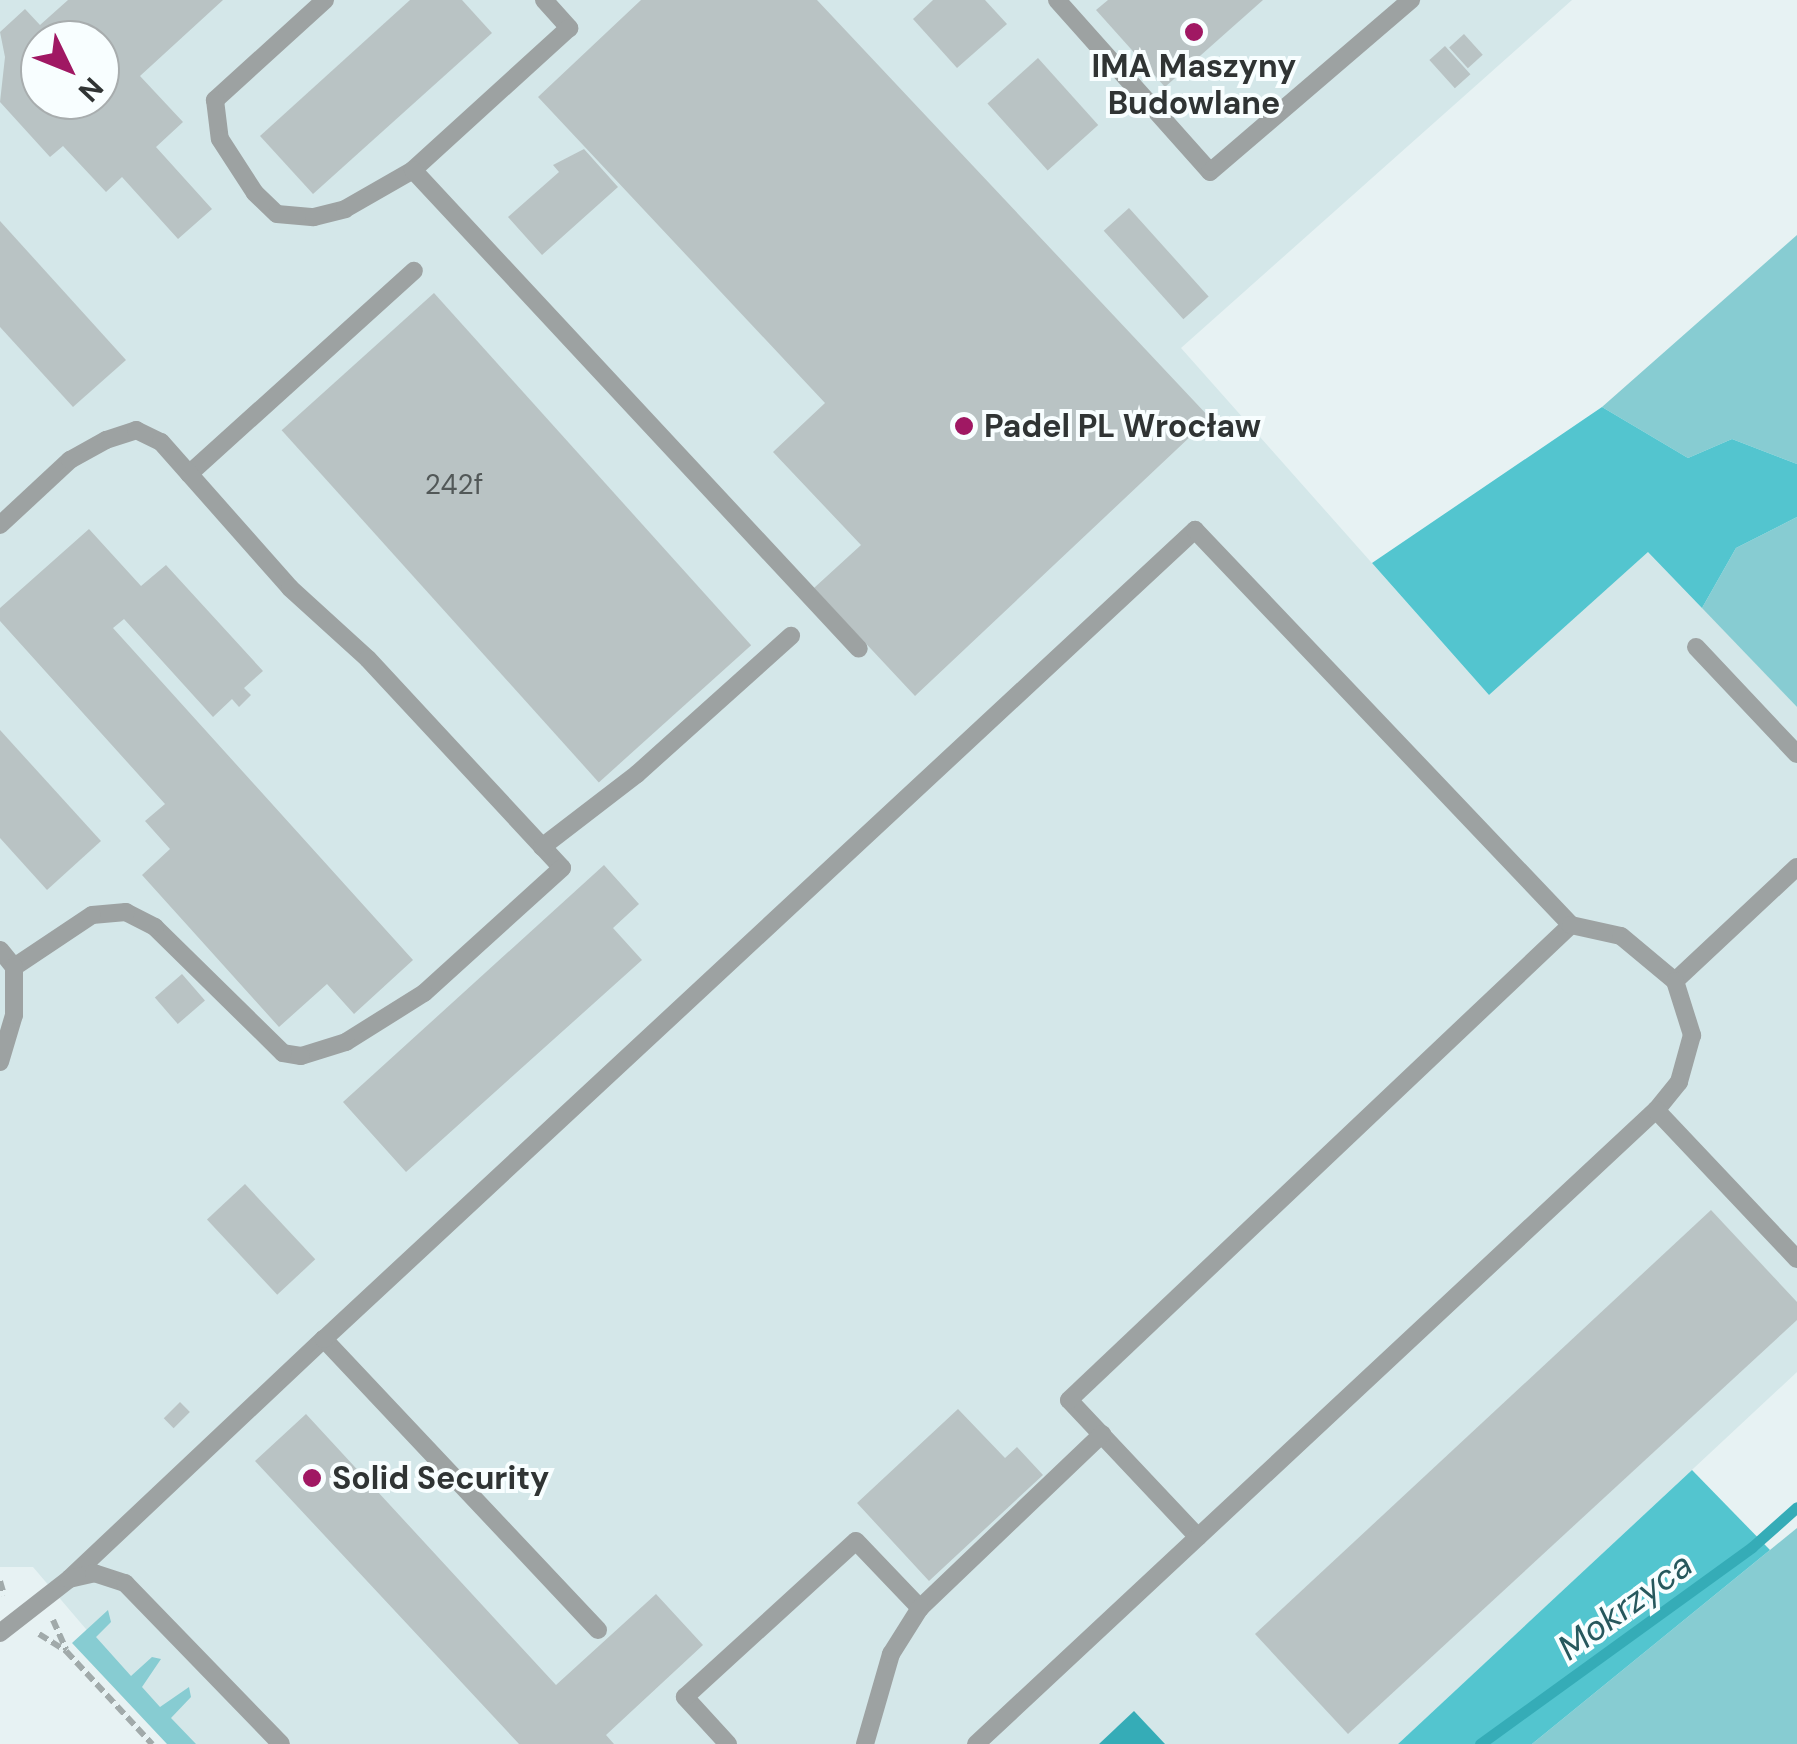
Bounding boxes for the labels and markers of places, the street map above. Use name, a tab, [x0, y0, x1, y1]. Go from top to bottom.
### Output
marker: IMA Maszyny Budowlane	[1183, 21, 1205, 43]
place label: IMA Maszyny Budowlane	[1092, 48, 1296, 123]
place label: Padel PL Wrocław	[984, 407, 1261, 445]
marker: Padel PL Wrocław	[953, 415, 975, 437]
place label: Solid Security	[332, 1459, 549, 1497]
marker: Solid Security	[301, 1467, 323, 1489]

